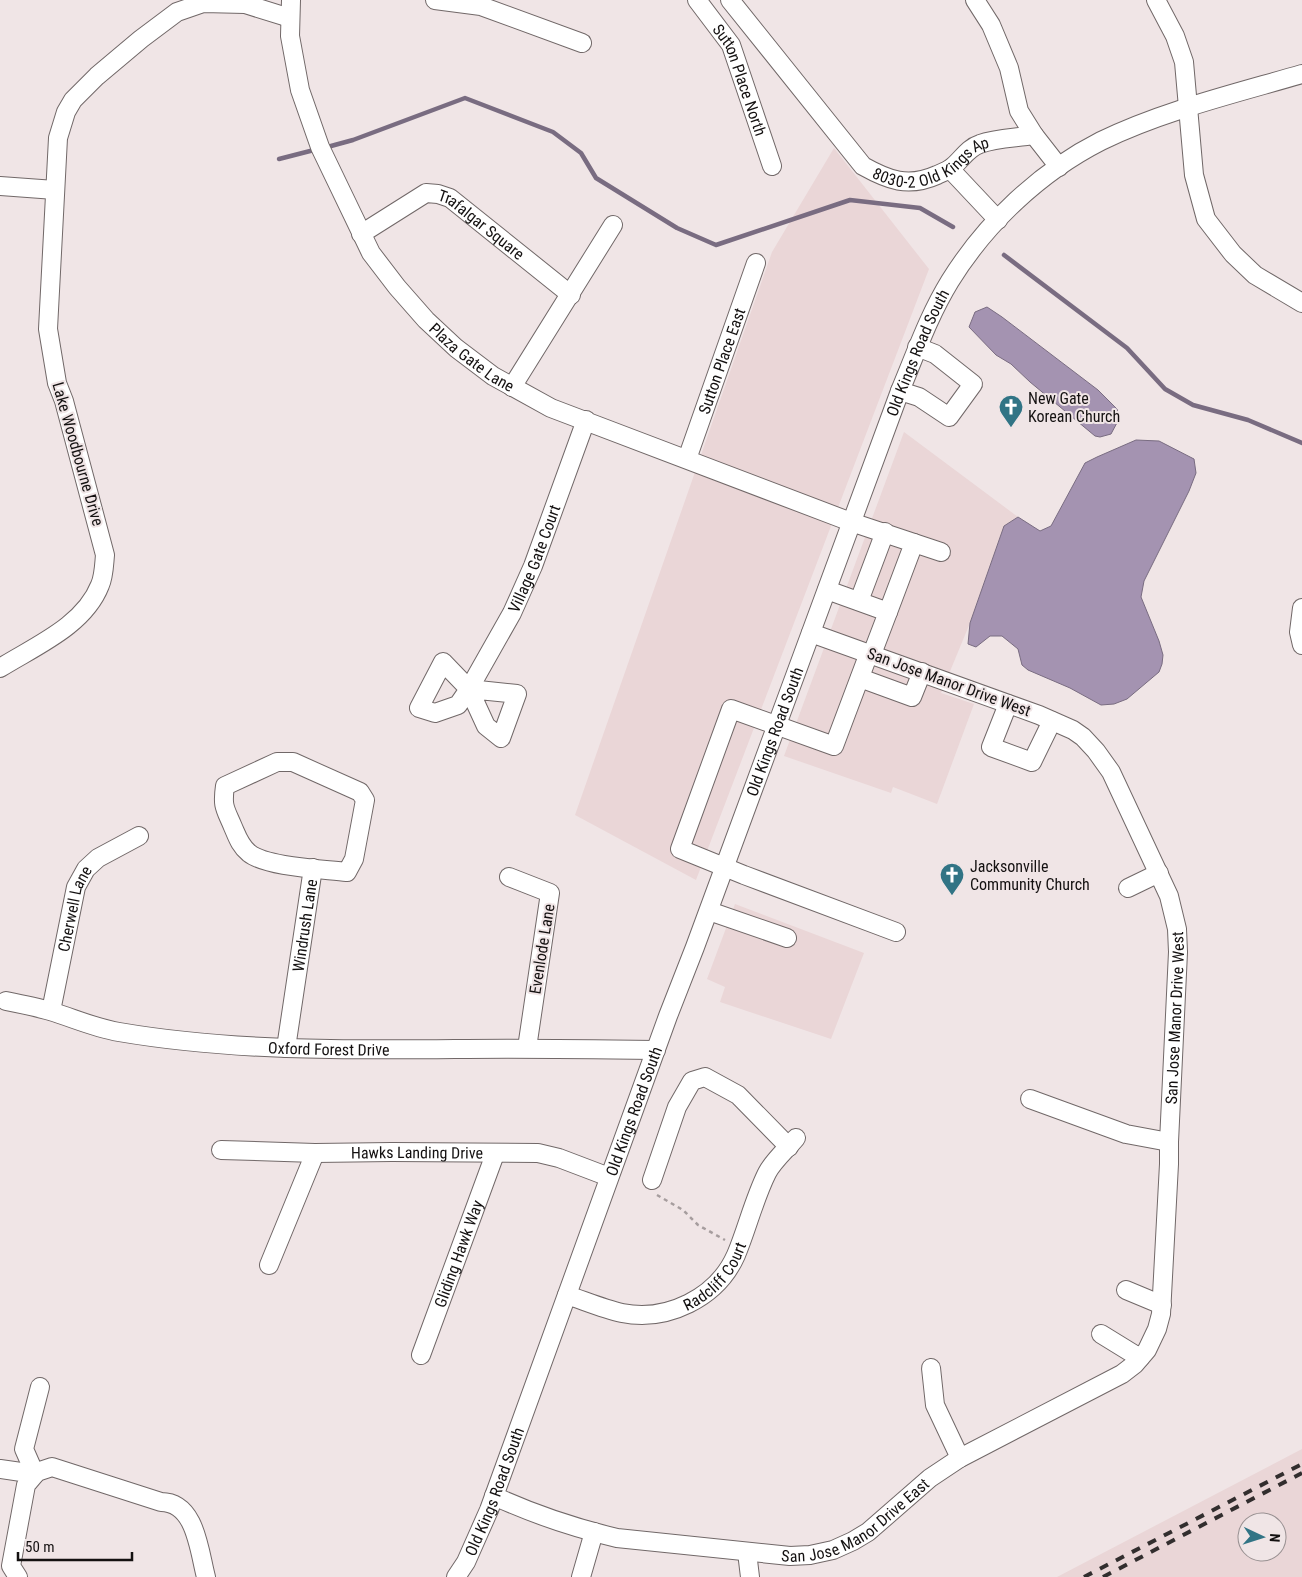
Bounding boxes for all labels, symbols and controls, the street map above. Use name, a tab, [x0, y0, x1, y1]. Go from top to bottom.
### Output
street label: Sutton Place North	[709, 20, 771, 138]
street label: 8030-2 Old Kings Ap	[870, 132, 991, 191]
street label: Trafalgar Square	[436, 185, 528, 263]
street label: Old Kings Road South	[882, 286, 953, 419]
street label: Sutton Place East	[694, 305, 749, 417]
street label: Plaza Gate Lane	[426, 319, 518, 395]
street label: Lake Woodbourne Drive	[48, 380, 108, 528]
place label: New Gate Korean Church	[1028, 389, 1120, 426]
church icon: New Gate Korean Church	[998, 394, 1024, 428]
street label: Village Gate Court	[504, 502, 564, 616]
street label: San Jose Manor Drive West	[865, 644, 1034, 721]
street label: Old Kings Road South	[742, 664, 807, 799]
place label: Jacksonville Community Church	[970, 857, 1090, 894]
street label: Cherwell Lane	[54, 862, 95, 953]
church icon: Jacksonville Community Church	[939, 862, 965, 896]
street label: Windrush Lane	[288, 878, 321, 973]
street label: Evenlode Lane	[525, 903, 559, 995]
street label: San Jose Manor Drive West	[1161, 931, 1188, 1105]
street label: Oxford Forest Drive	[268, 1038, 390, 1059]
street label: Old Kings Road South	[601, 1044, 666, 1179]
street label: Hawks Landing Drive	[351, 1142, 483, 1162]
street label: Gliding Hawk Way	[430, 1197, 487, 1310]
street label: Radcliff Court	[680, 1239, 750, 1314]
street label: Old Kings Road South	[460, 1425, 528, 1559]
street label: San Jose Manor Drive East	[780, 1474, 933, 1566]
north arrow	[1237, 1512, 1287, 1562]
scale bar	[18, 1530, 131, 1562]
text: N	[1267, 1533, 1283, 1543]
text: 50 m	[25, 1538, 55, 1556]

